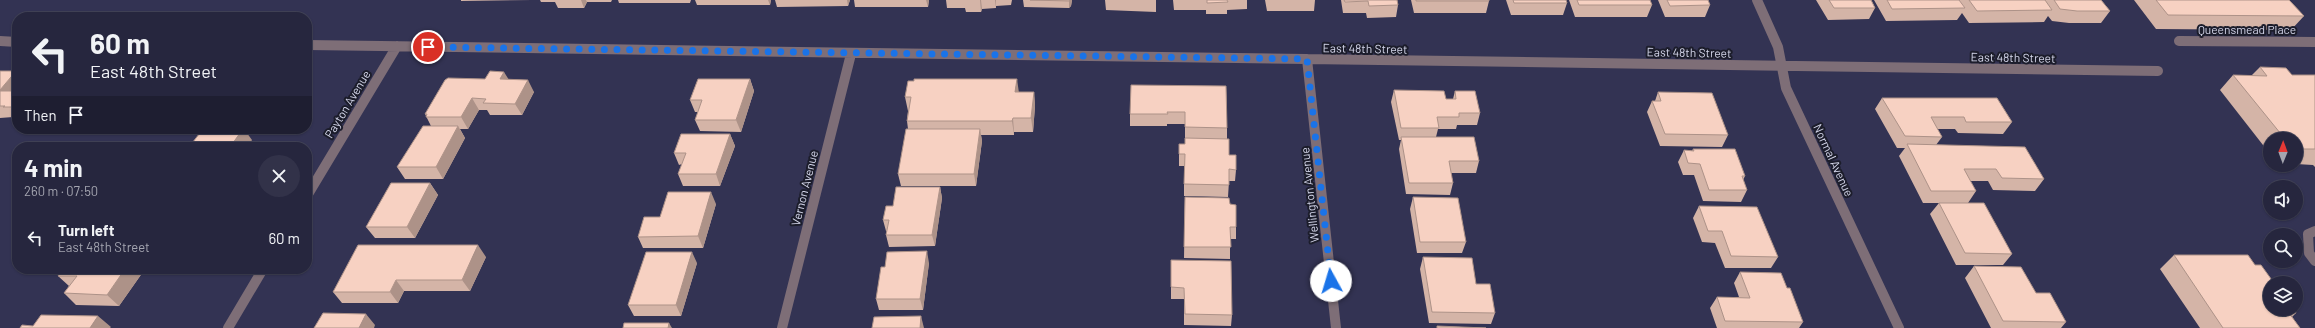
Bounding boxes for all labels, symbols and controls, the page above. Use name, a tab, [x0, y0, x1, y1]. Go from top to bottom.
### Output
street label: Queensmead Place	[2198, 22, 2296, 36]
text: 60 m	[90, 26, 150, 60]
icon: left	[24, 28, 76, 80]
pin	[411, 30, 445, 64]
icon: arrive	[417, 36, 439, 58]
street label: East 48th Street	[1322, 40, 1408, 56]
street label: East 48th Street	[1646, 44, 1732, 60]
street label: East 48th Street	[1970, 49, 2056, 65]
text: East 48th Street	[90, 60, 217, 82]
street label: Payton Avenue	[321, 68, 373, 140]
icon: arrive	[65, 104, 87, 126]
text: Then	[24, 106, 57, 124]
street label: Normal Avenue	[1811, 122, 1857, 198]
north arrow	[2263, 132, 2303, 172]
map controls	[2263, 132, 2303, 316]
street label: Wellington Avenue	[1297, 147, 1321, 243]
street label: Vernon Avenue	[788, 149, 820, 227]
text: 4 min	[24, 153, 83, 182]
button: close	[258, 155, 300, 197]
button: sound	[2263, 180, 2303, 220]
text: 260 m · 07:50	[24, 183, 98, 199]
text: Turn left	[58, 221, 114, 239]
icon: left	[24, 227, 46, 249]
button: search	[2263, 228, 2303, 268]
text: 60 m	[268, 229, 300, 247]
text: East 48th Street	[58, 239, 150, 255]
position arrow	[1310, 260, 1352, 302]
button: layers	[2263, 276, 2303, 316]

